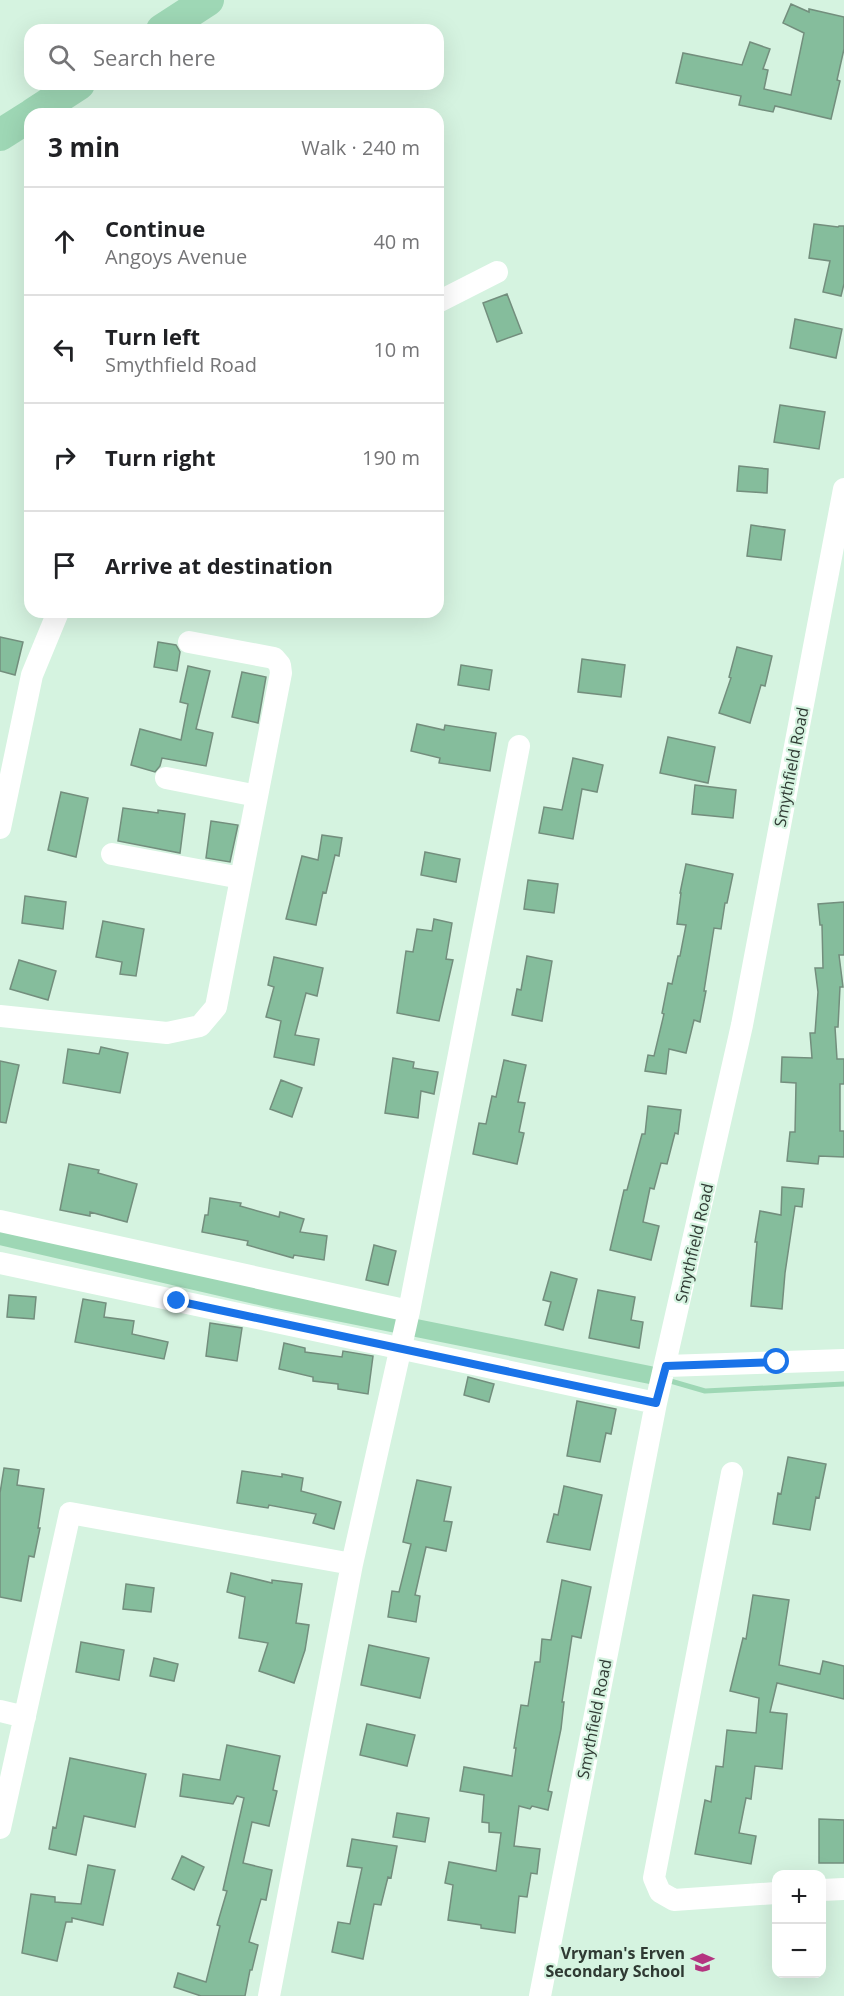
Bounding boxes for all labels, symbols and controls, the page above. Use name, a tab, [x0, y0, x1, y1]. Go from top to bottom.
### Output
search box	[24, 24, 444, 90]
icon: search	[45, 41, 78, 74]
text: Search here	[93, 42, 216, 72]
text: 3 min	[48, 129, 120, 165]
text: Walk · 240 m	[301, 134, 420, 161]
text: Continue	[105, 213, 205, 243]
icon: ahead	[48, 225, 81, 258]
text: 40 m	[373, 228, 420, 255]
text: Angoys Avenue	[105, 243, 247, 270]
text: Turn left	[105, 321, 200, 351]
icon: left	[48, 333, 81, 366]
text: 10 m	[373, 336, 420, 363]
text: Smythfield Road	[105, 351, 257, 378]
icon: right	[48, 441, 81, 474]
text: Turn right	[105, 442, 216, 472]
text: 190 m	[362, 444, 420, 471]
icon: arrive	[48, 549, 81, 582]
text: Arrive at destination	[105, 550, 333, 580]
street label: Smythfield Road	[769, 705, 813, 829]
street label: Smythfield Road	[670, 1181, 718, 1305]
route end	[163, 1287, 189, 1313]
route start	[763, 1348, 789, 1374]
street label: Smythfield Road	[572, 1657, 616, 1781]
map controls	[772, 1870, 826, 1978]
button: +	[772, 1870, 826, 1924]
button: −	[772, 1924, 826, 1978]
place label: Vryman's Erven Secondary School	[546, 1942, 685, 1982]
school or university icon: Vryman's Erven Secondary School	[690, 1949, 716, 1975]

